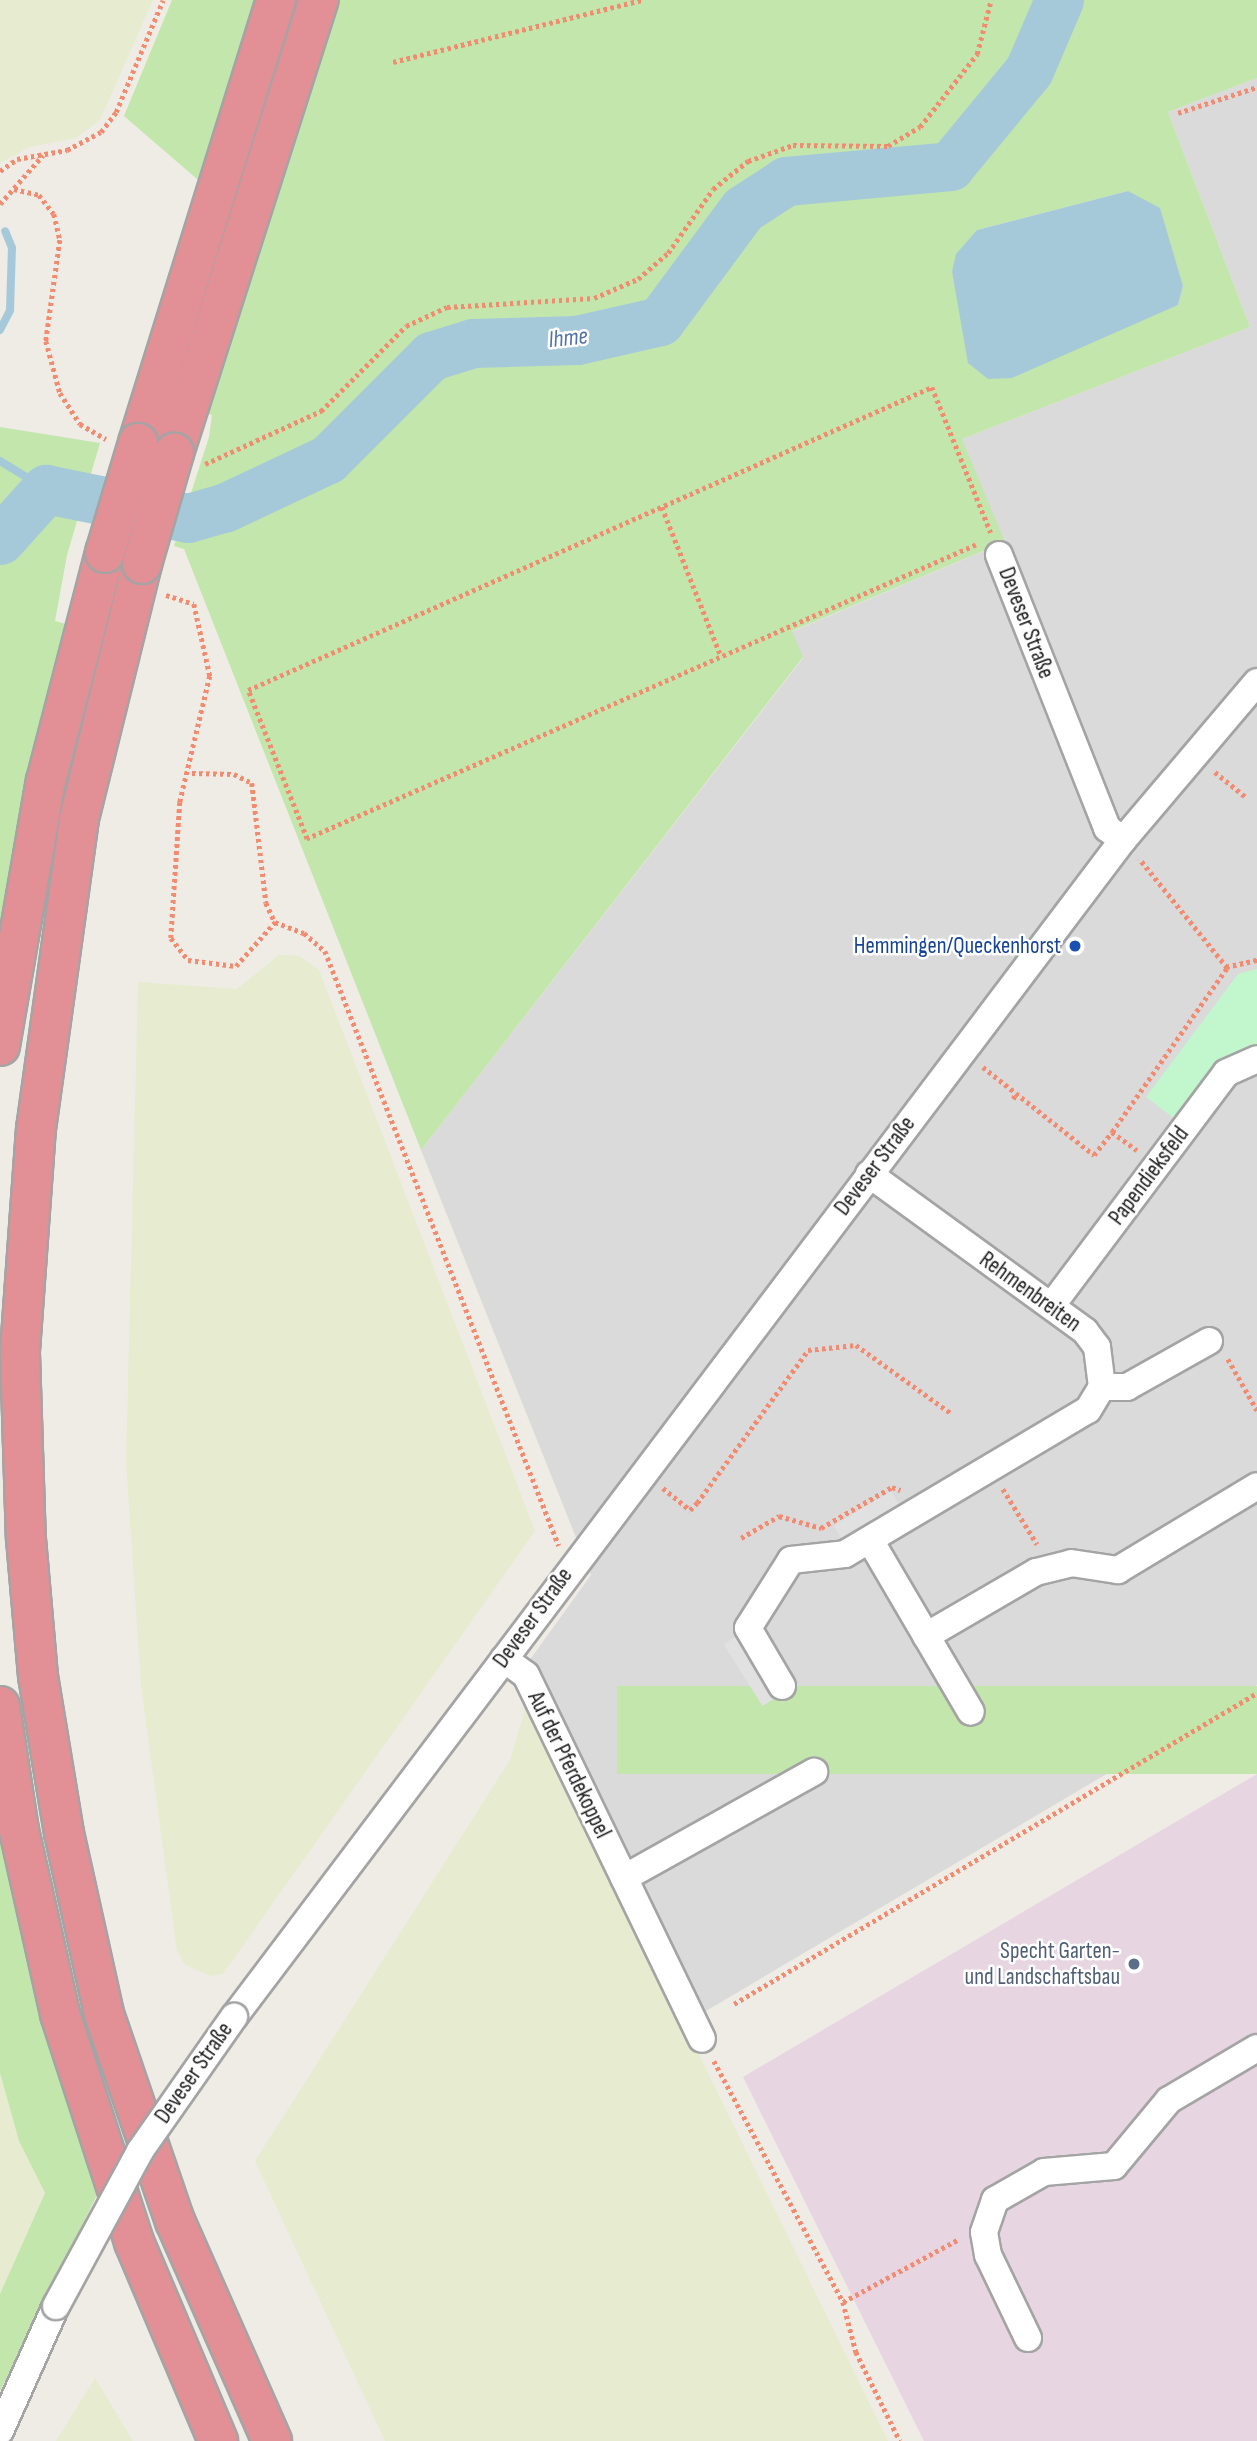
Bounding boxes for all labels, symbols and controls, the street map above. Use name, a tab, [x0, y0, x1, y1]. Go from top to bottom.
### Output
water label: Ihme	[547, 322, 589, 354]
street label: Deveser Straße	[992, 563, 1060, 683]
place label: Hemmingen/Queckenhorst	[854, 932, 1061, 960]
marker: Hemmingen/Queckenhorst	[1067, 938, 1083, 954]
street label: Deveser Straße	[829, 1111, 921, 1221]
street label: Papendieksfeld	[1103, 1121, 1195, 1231]
street label: Rehmenbreiten	[974, 1246, 1086, 1338]
street label: Deveser Straße	[487, 1563, 579, 1673]
street label: Auf der Pferdekoppel	[522, 1687, 616, 1843]
place label: Specht Garten- und Landschaftsbau	[965, 1937, 1120, 1991]
marker: Specht Garten- und Landschaftsbau	[1126, 1956, 1142, 1972]
street label: Deveser Straße	[149, 2017, 239, 2129]

